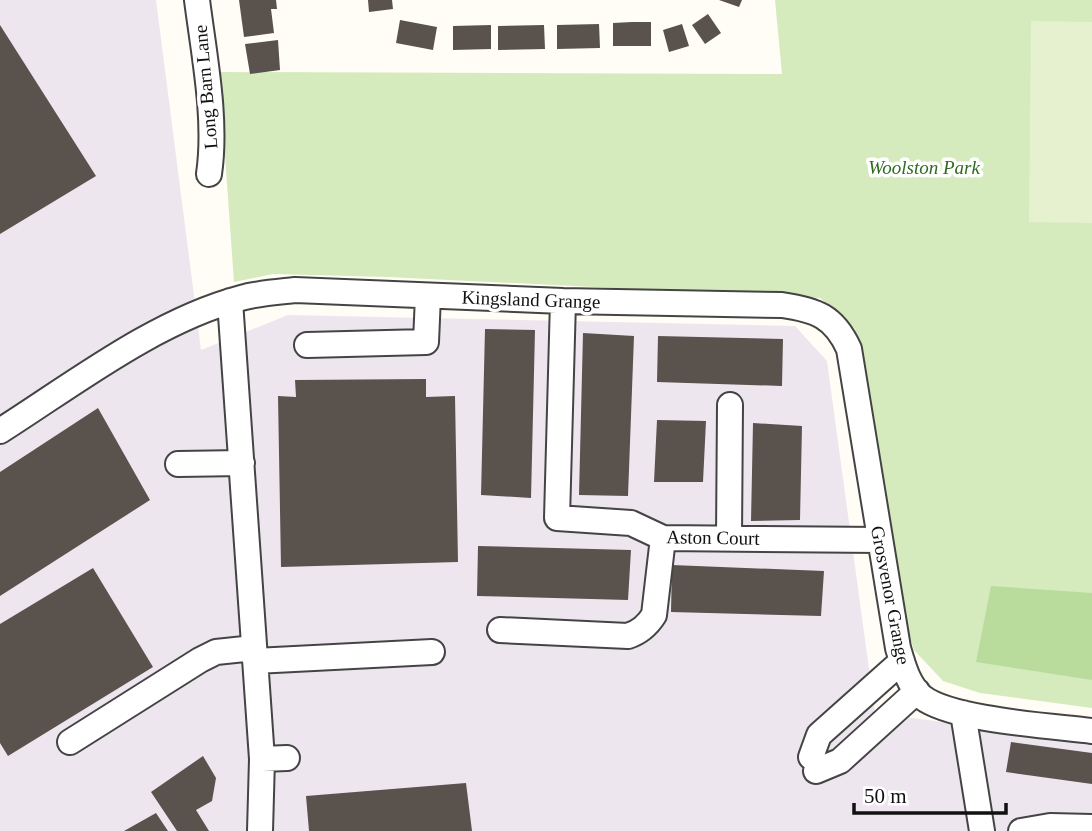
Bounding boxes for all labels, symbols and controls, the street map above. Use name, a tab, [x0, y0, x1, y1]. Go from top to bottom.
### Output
street label: Long Barn Lane	[190, 24, 221, 150]
park label: Woolston Park	[868, 157, 980, 178]
street label: Kingsland Grange	[461, 287, 601, 312]
street label: Grosvenor Grange	[867, 524, 914, 666]
street label: Aston Court	[666, 526, 761, 549]
scale bar	[854, 772, 1006, 816]
text: 50 m	[864, 784, 907, 808]

